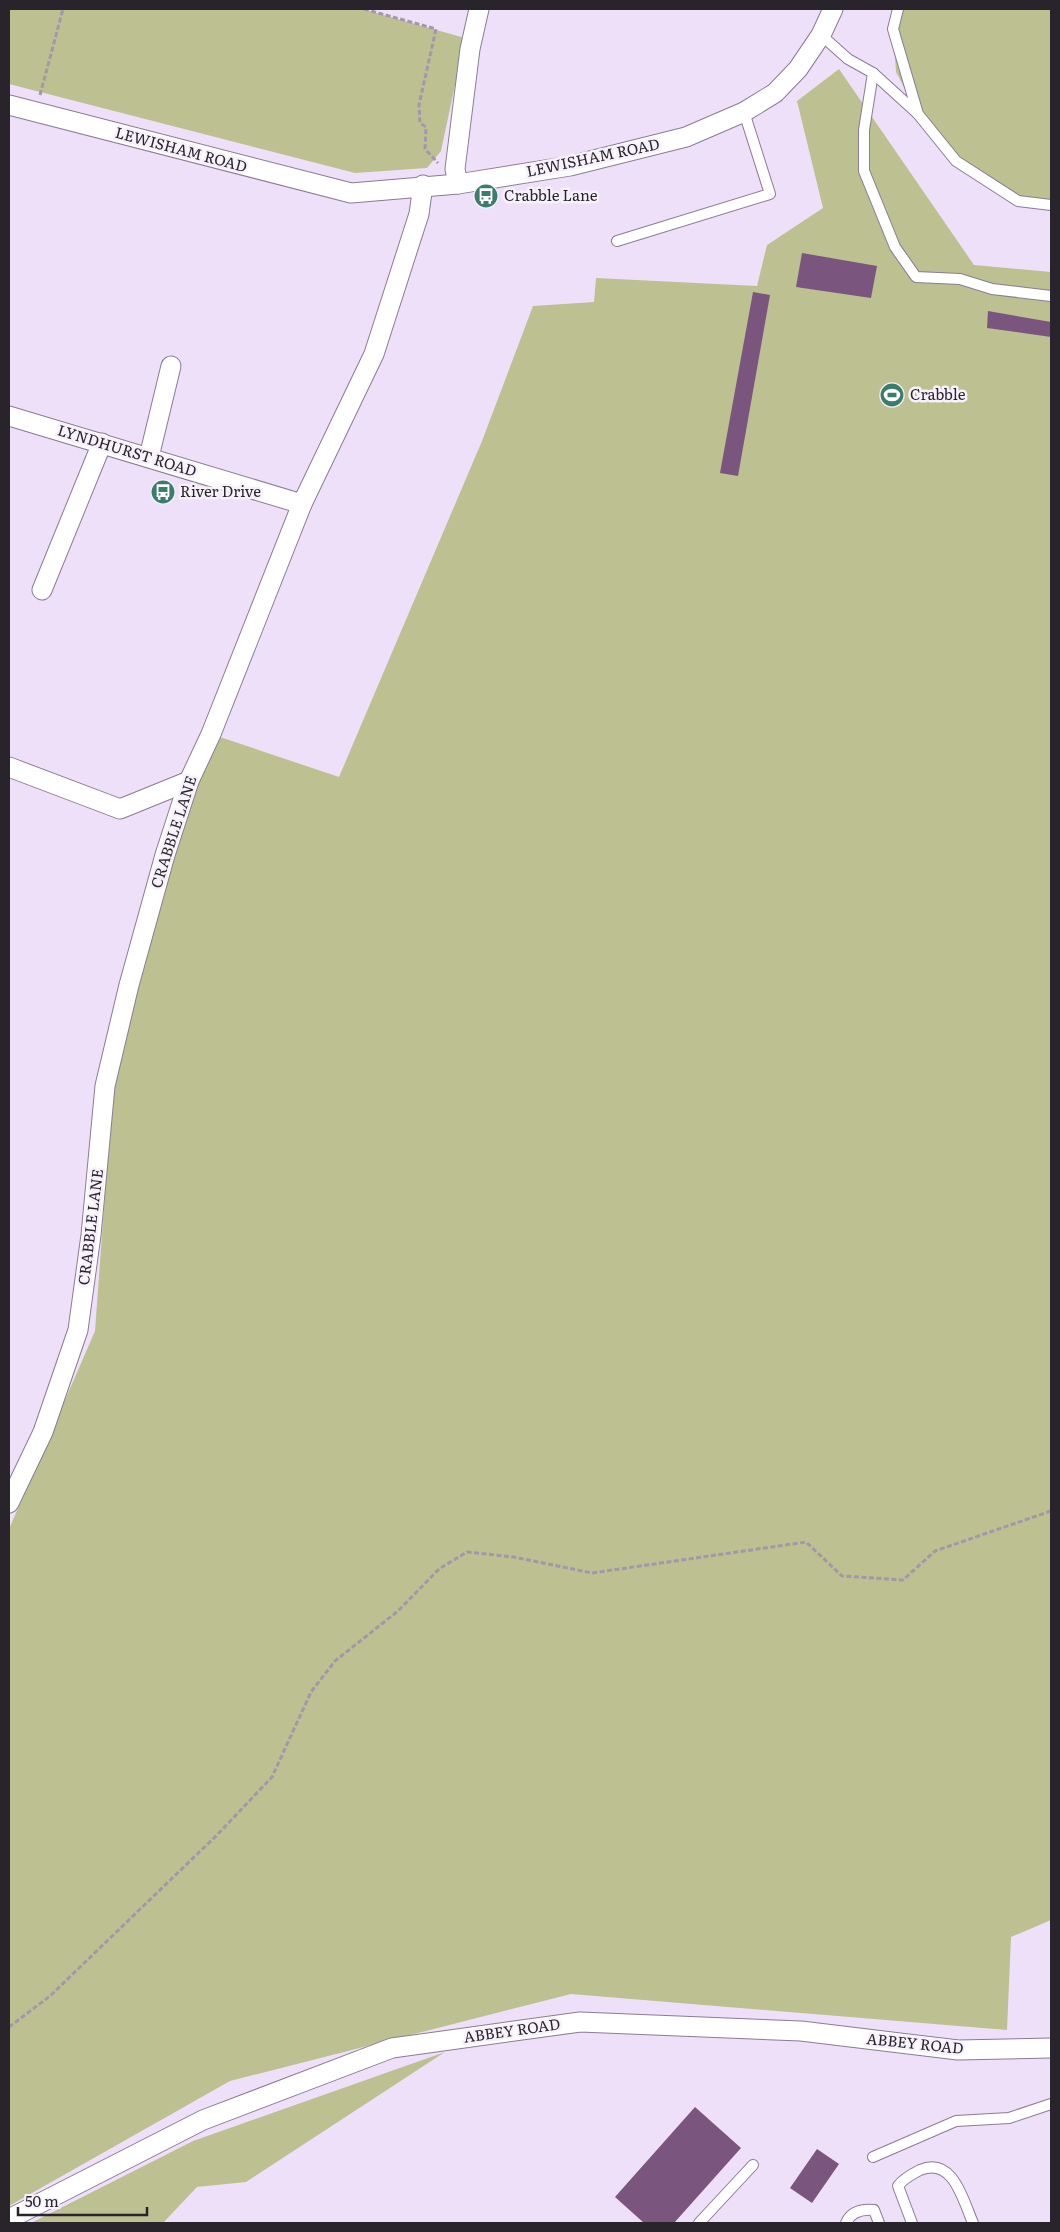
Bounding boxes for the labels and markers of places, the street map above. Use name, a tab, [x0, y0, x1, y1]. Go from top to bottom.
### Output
bus stop icon: Crabble Lane	[473, 183, 499, 209]
place label: Crabble Lane	[504, 183, 598, 206]
sports icon: Crabble	[879, 382, 905, 408]
place label: Crabble	[910, 382, 966, 405]
bus stop icon: River Drive	[150, 479, 176, 505]
place label: River Drive	[180, 479, 261, 502]

